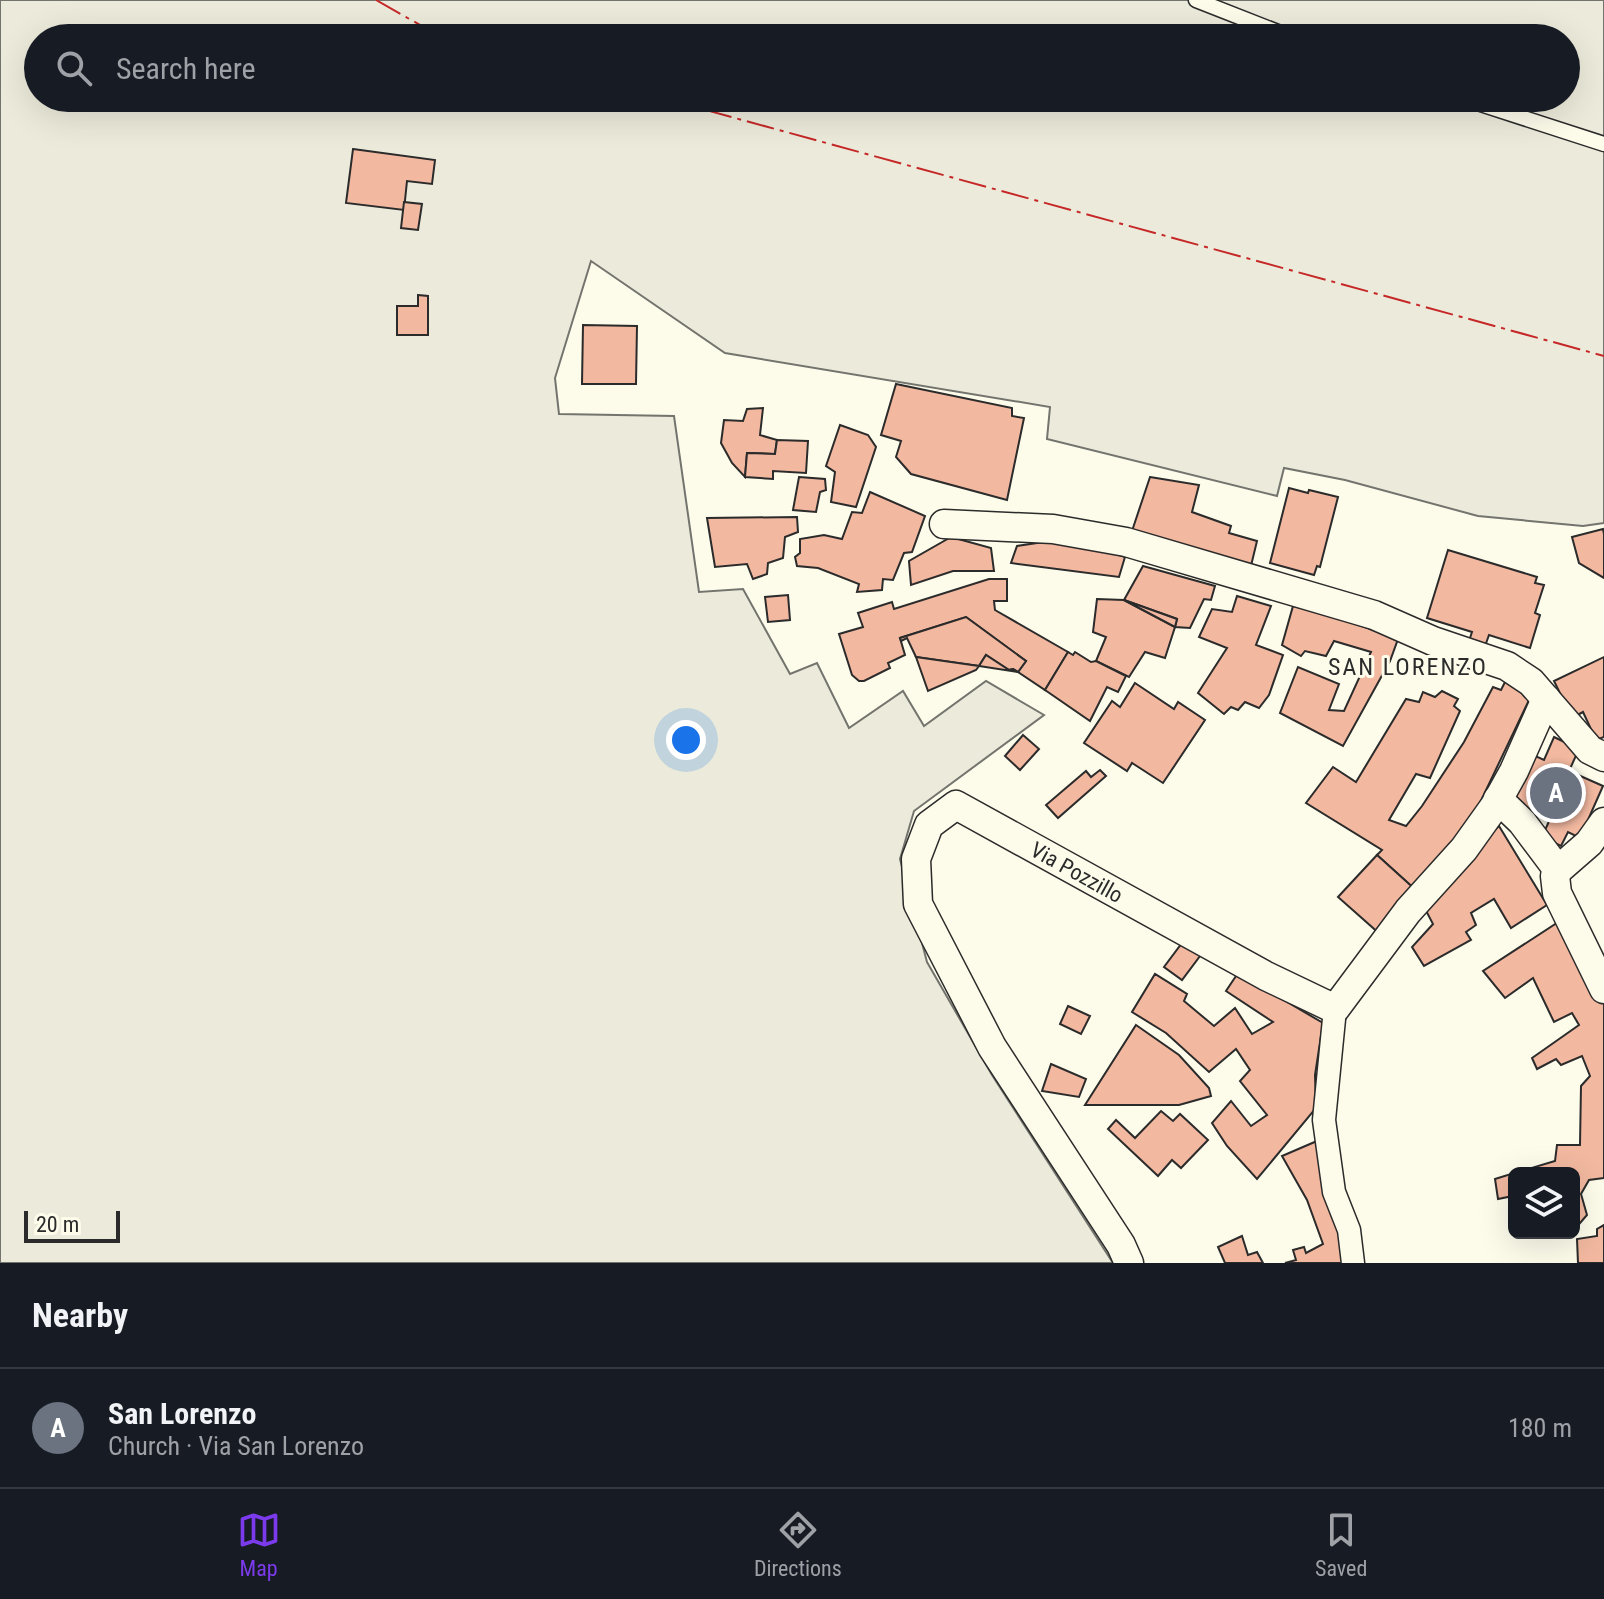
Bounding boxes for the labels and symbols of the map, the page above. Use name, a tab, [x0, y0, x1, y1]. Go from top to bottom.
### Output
district label: SAN LORENZO	[1328, 653, 1488, 681]
your location	[666, 720, 706, 760]
pin: A	[1530, 763, 1582, 823]
street label: Via Pozzillo	[1026, 837, 1127, 908]
scale bar	[24, 1207, 120, 1243]

